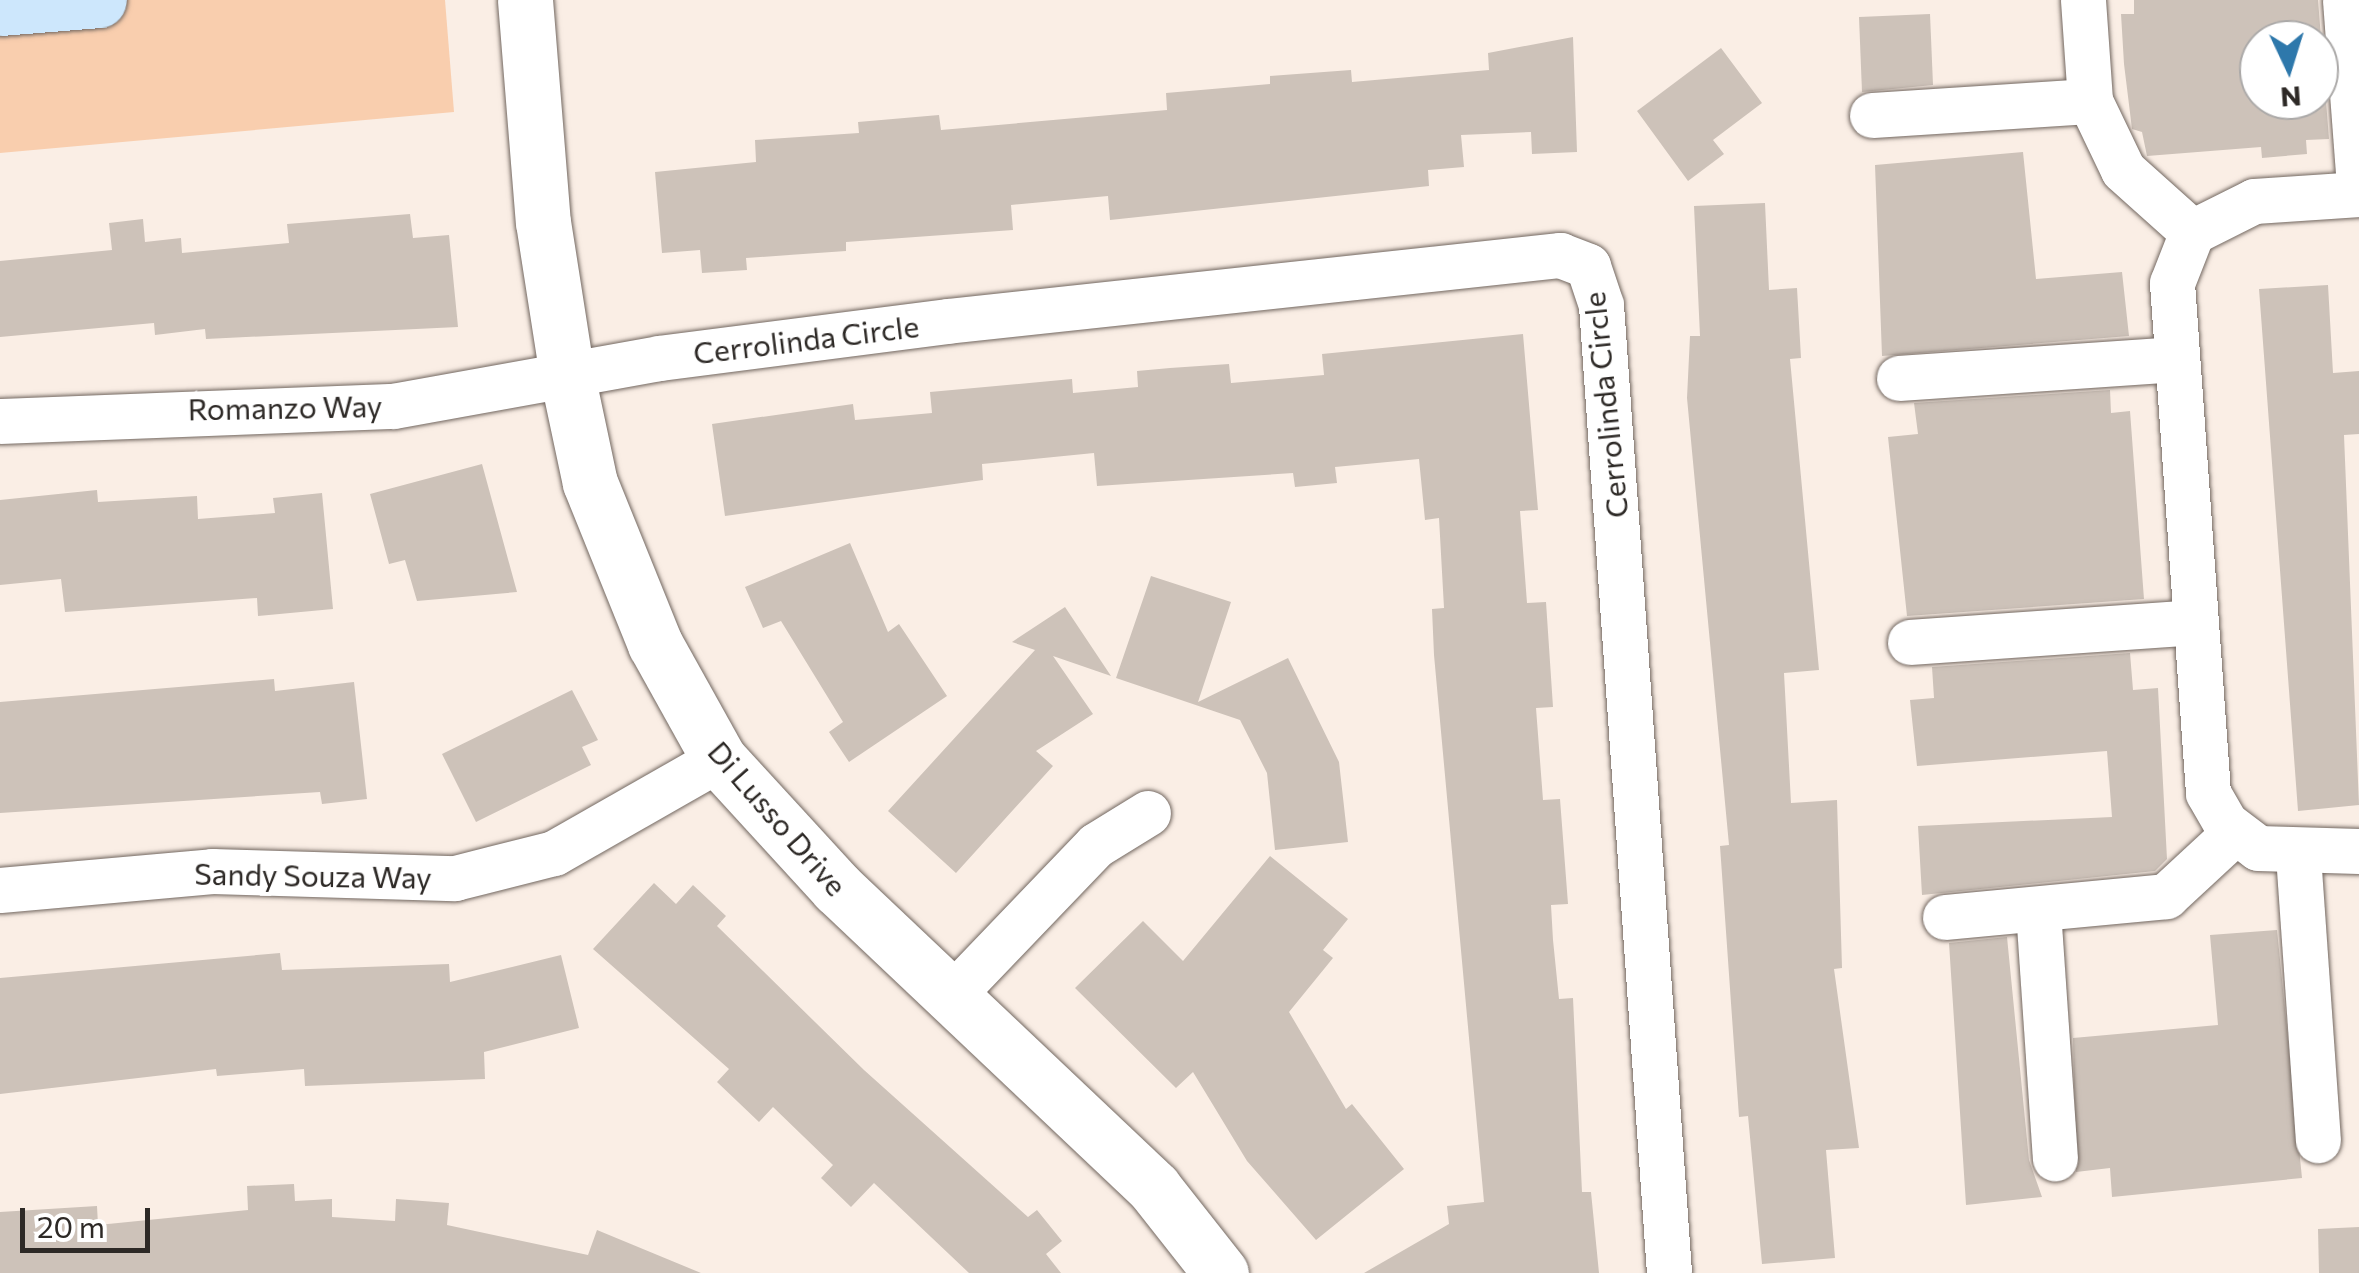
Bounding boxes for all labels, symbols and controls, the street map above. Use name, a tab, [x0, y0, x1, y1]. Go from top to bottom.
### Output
north arrow	[2239, 20, 2339, 120]
text: N	[2279, 80, 2303, 116]
street label: Cerrolinda Circle	[1575, 290, 1635, 520]
street label: Cerrolinda Circle	[691, 307, 921, 371]
street label: Romanzo Way	[187, 387, 383, 427]
street label: Di Lusso Drive	[701, 733, 855, 903]
street label: Sandy Souza Way	[194, 855, 432, 895]
scale bar	[25, 1188, 155, 1250]
text: 20 m	[37, 1207, 105, 1244]

